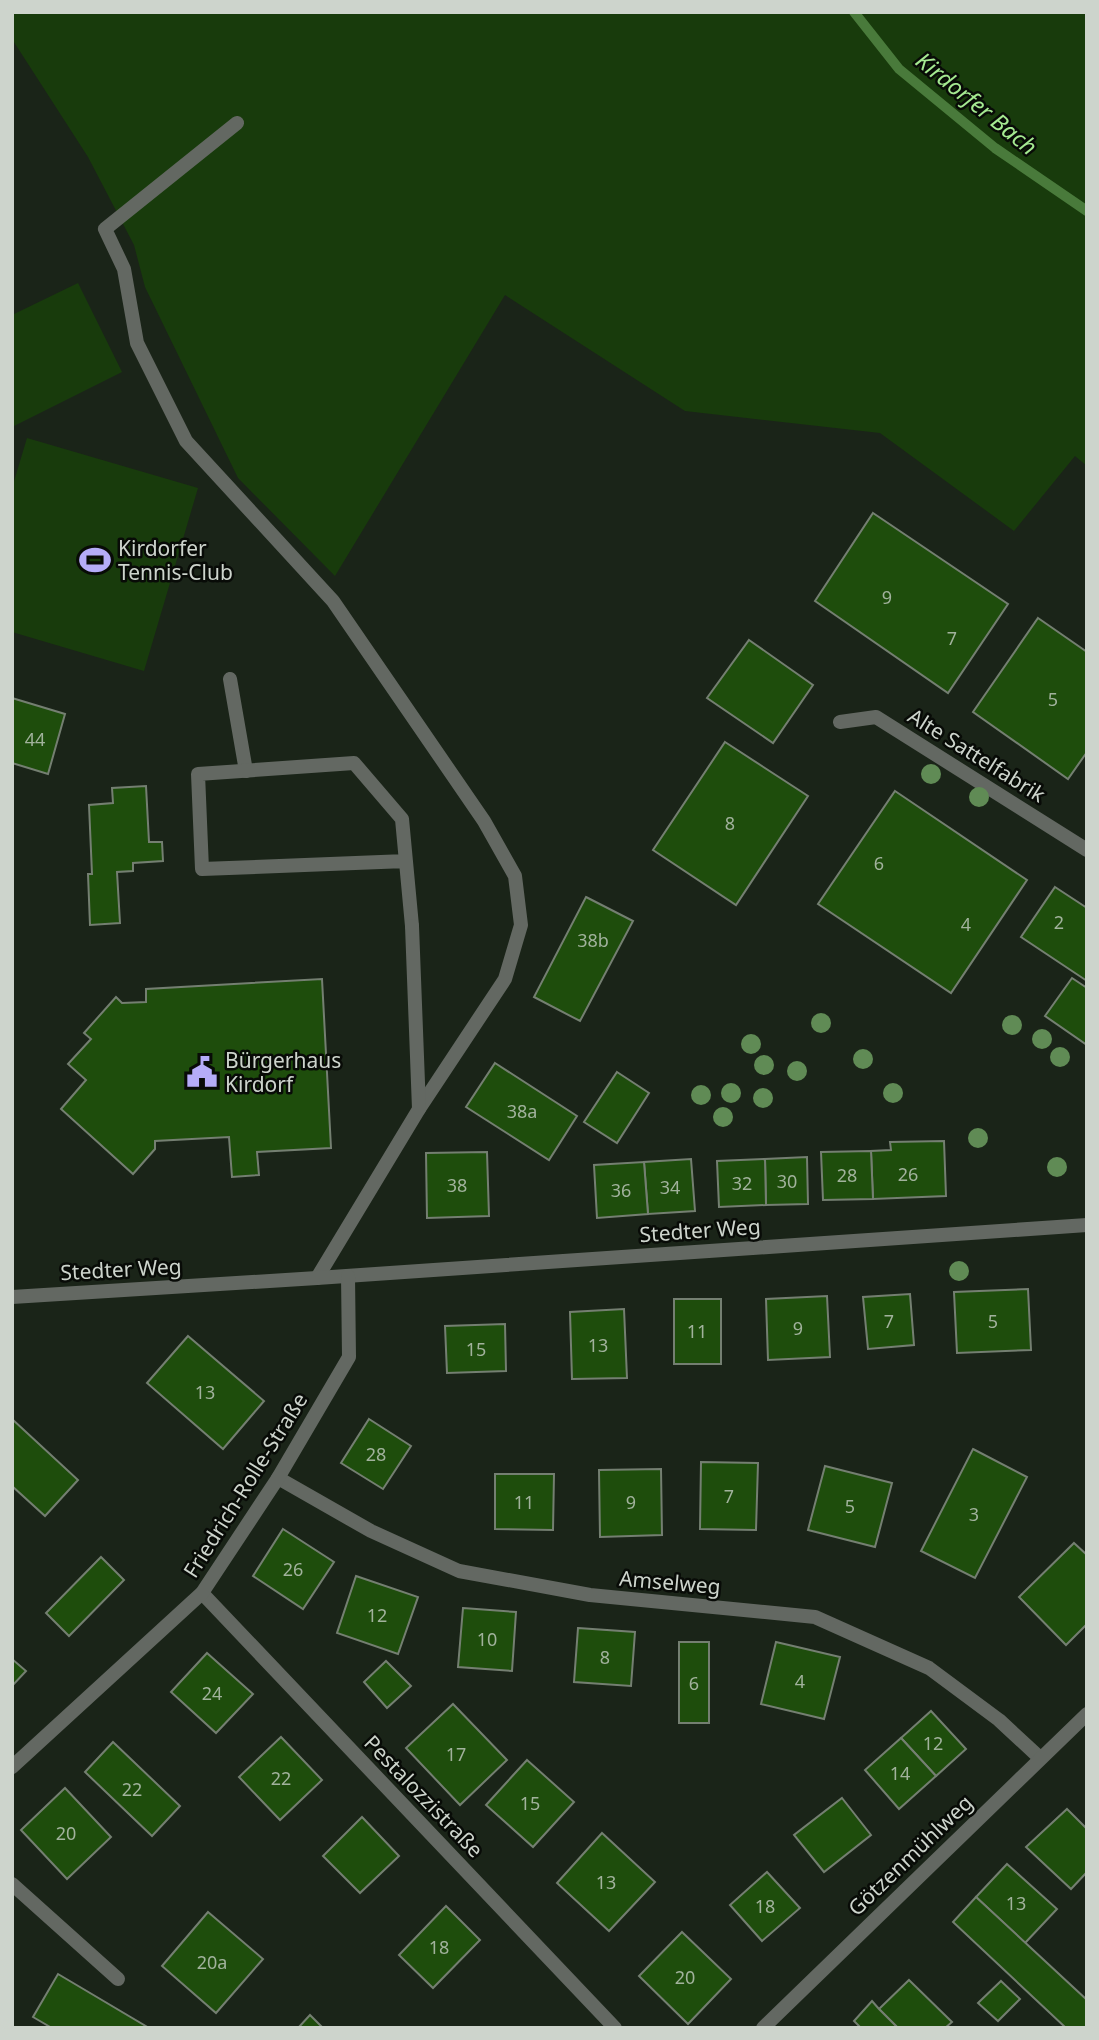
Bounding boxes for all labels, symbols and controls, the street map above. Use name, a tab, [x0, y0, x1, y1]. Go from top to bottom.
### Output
water label: Kirdorfer Bach	[910, 44, 1044, 162]
place label: Kirdorfer Tennis-Club	[118, 534, 233, 586]
sports icon: Kirdorfer Tennis-Club	[78, 543, 112, 577]
house number: 9	[882, 585, 892, 609]
house number: 7	[947, 626, 957, 650]
house number: 5	[1048, 687, 1058, 711]
street label: Alte Sattelfabrik	[903, 702, 1052, 809]
house number: 44	[25, 727, 45, 751]
house number: 8	[725, 811, 735, 835]
house number: 6	[874, 851, 884, 875]
house number: 2	[1054, 910, 1064, 934]
house number: 4	[961, 912, 971, 936]
house number: 38b	[577, 928, 609, 952]
place label: Bürgerhaus Kirdorf	[225, 1046, 341, 1098]
public building icon: Bürgerhaus Kirdorf	[185, 1055, 219, 1089]
house number: 38a	[507, 1099, 537, 1123]
house number: 26	[898, 1162, 918, 1186]
house number: 28	[837, 1163, 857, 1187]
house number: 30	[777, 1169, 797, 1193]
house number: 32	[732, 1171, 752, 1195]
house number: 38	[447, 1173, 467, 1197]
house number: 34	[660, 1175, 680, 1199]
house number: 36	[611, 1178, 631, 1202]
street label: Stedter Weg	[639, 1212, 761, 1248]
street label: Stedter Weg	[60, 1252, 182, 1286]
house number: 7	[884, 1309, 894, 1333]
house number: 5	[988, 1309, 998, 1333]
house number: 9	[793, 1316, 803, 1340]
house number: 11	[687, 1319, 707, 1343]
house number: 13	[588, 1333, 608, 1357]
house number: 15	[466, 1337, 486, 1361]
house number: 13	[195, 1380, 215, 1404]
street label: Friedrich-Rolle-Straße	[177, 1387, 313, 1583]
house number: 28	[366, 1442, 386, 1466]
house number: 7	[724, 1484, 734, 1508]
house number: 11	[514, 1490, 534, 1514]
house number: 9	[626, 1490, 636, 1514]
house number: 5	[845, 1494, 855, 1518]
house number: 3	[969, 1502, 979, 1526]
house number: 26	[283, 1557, 303, 1581]
street label: Amselweg	[618, 1564, 722, 1600]
house number: 12	[367, 1603, 387, 1627]
house number: 10	[477, 1627, 497, 1651]
house number: 8	[600, 1645, 610, 1669]
house number: 4	[795, 1669, 805, 1693]
house number: 6	[689, 1671, 699, 1695]
house number: 24	[202, 1681, 222, 1705]
street label: Pestalozzistraße	[358, 1729, 490, 1863]
house number: 12	[923, 1731, 943, 1755]
house number: 17	[446, 1742, 466, 1766]
house number: 14	[890, 1761, 910, 1785]
house number: 22	[271, 1766, 291, 1790]
house number: 22	[122, 1777, 142, 1801]
street label: Götzenmühlweg	[842, 1788, 978, 1922]
house number: 15	[520, 1791, 540, 1815]
house number: 20	[56, 1821, 76, 1845]
house number: 13	[596, 1870, 616, 1894]
house number: 13	[1006, 1891, 1026, 1915]
house number: 18	[755, 1894, 775, 1918]
house number: 18	[429, 1935, 449, 1959]
house number: 20a	[197, 1950, 227, 1974]
house number: 20	[675, 1965, 695, 1989]

